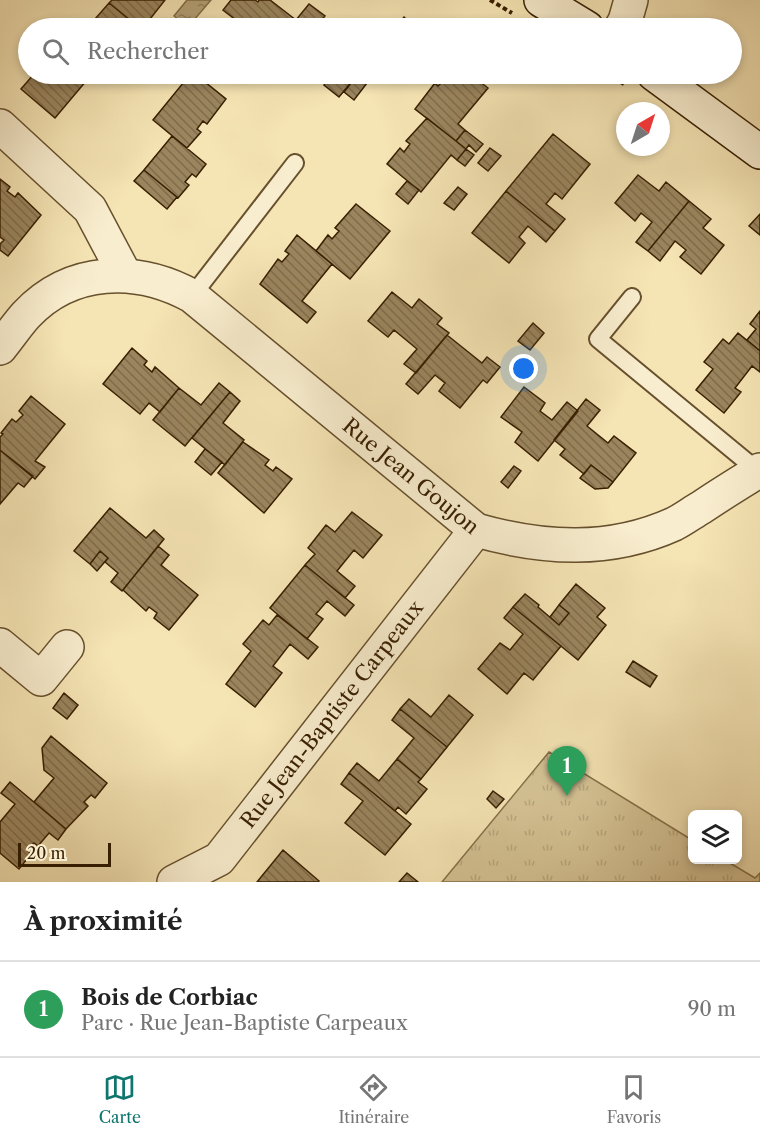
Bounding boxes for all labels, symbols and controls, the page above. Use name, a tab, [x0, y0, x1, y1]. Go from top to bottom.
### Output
search box	[18, 18, 742, 84]
icon: search	[39, 35, 72, 68]
text: Rechercher	[87, 38, 209, 65]
north arrow	[616, 102, 670, 156]
your location	[509, 354, 538, 383]
street label: Rue Jean Goujon	[338, 412, 484, 539]
street label: Rue Jean-Baptiste Carpeaux	[235, 595, 429, 833]
pin: 1	[548, 746, 586, 796]
map controls	[688, 810, 742, 864]
button: layers	[688, 810, 742, 864]
scale bar	[18, 840, 111, 868]
text: 20 m	[27, 843, 66, 863]
text: À proximité	[24, 905, 183, 937]
text: Bois de Corbiac	[81, 984, 258, 1011]
text: 1	[39, 997, 48, 1021]
text: 90 m	[688, 997, 736, 1021]
text: Parc · Rue Jean-Baptiste Carpeaux	[81, 1011, 408, 1035]
tab: Carte	[99, 1071, 141, 1127]
tab: Itinéraire	[338, 1071, 409, 1127]
tab: Favoris	[607, 1071, 661, 1127]

